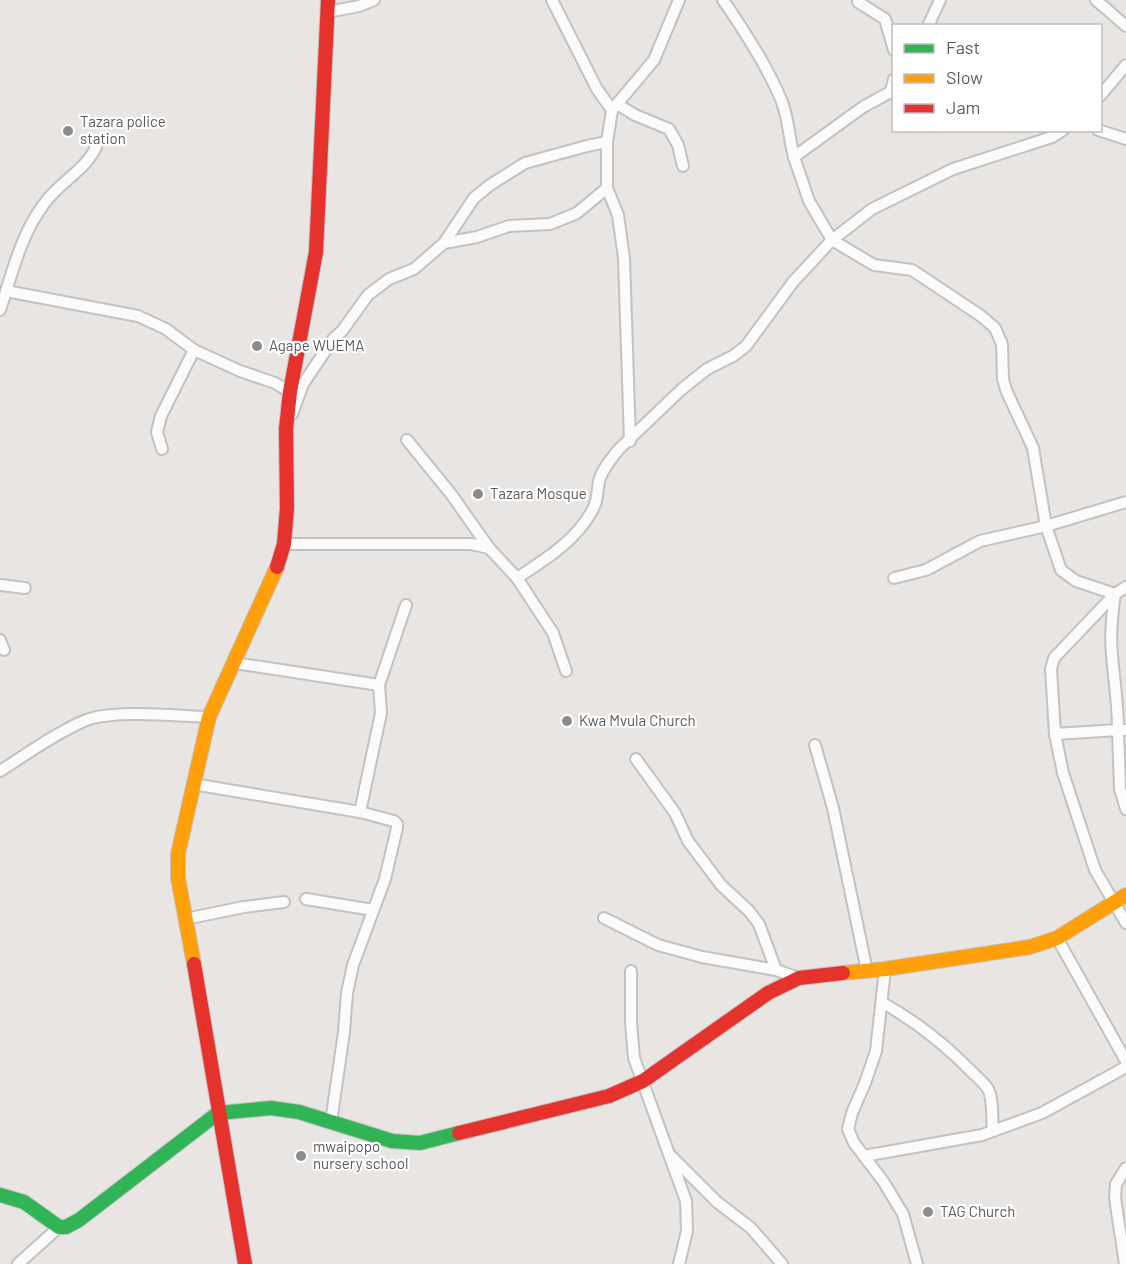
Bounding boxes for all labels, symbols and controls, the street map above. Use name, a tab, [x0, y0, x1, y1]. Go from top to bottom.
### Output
legend	[892, 24, 1102, 132]
text: Fast	[946, 36, 980, 58]
text: Slow	[946, 66, 983, 88]
text: Jam	[946, 96, 980, 118]
place label: Tazara police station	[80, 112, 166, 147]
marker: Tazara police station	[61, 124, 75, 138]
place label: Agape WUEMA	[269, 336, 364, 354]
marker: Agape WUEMA	[250, 339, 264, 353]
place label: Tazara Mosque	[490, 484, 587, 502]
marker: Tazara Mosque	[471, 487, 485, 501]
place label: Kwa Mvula Church	[579, 711, 696, 729]
marker: Kwa Mvula Church	[560, 714, 574, 728]
place label: mwaipopo nursery school	[313, 1137, 408, 1172]
marker: mwaipopo nursery school	[294, 1149, 308, 1163]
place label: TAG Church	[940, 1202, 1015, 1220]
marker: TAG Church	[921, 1205, 935, 1219]

